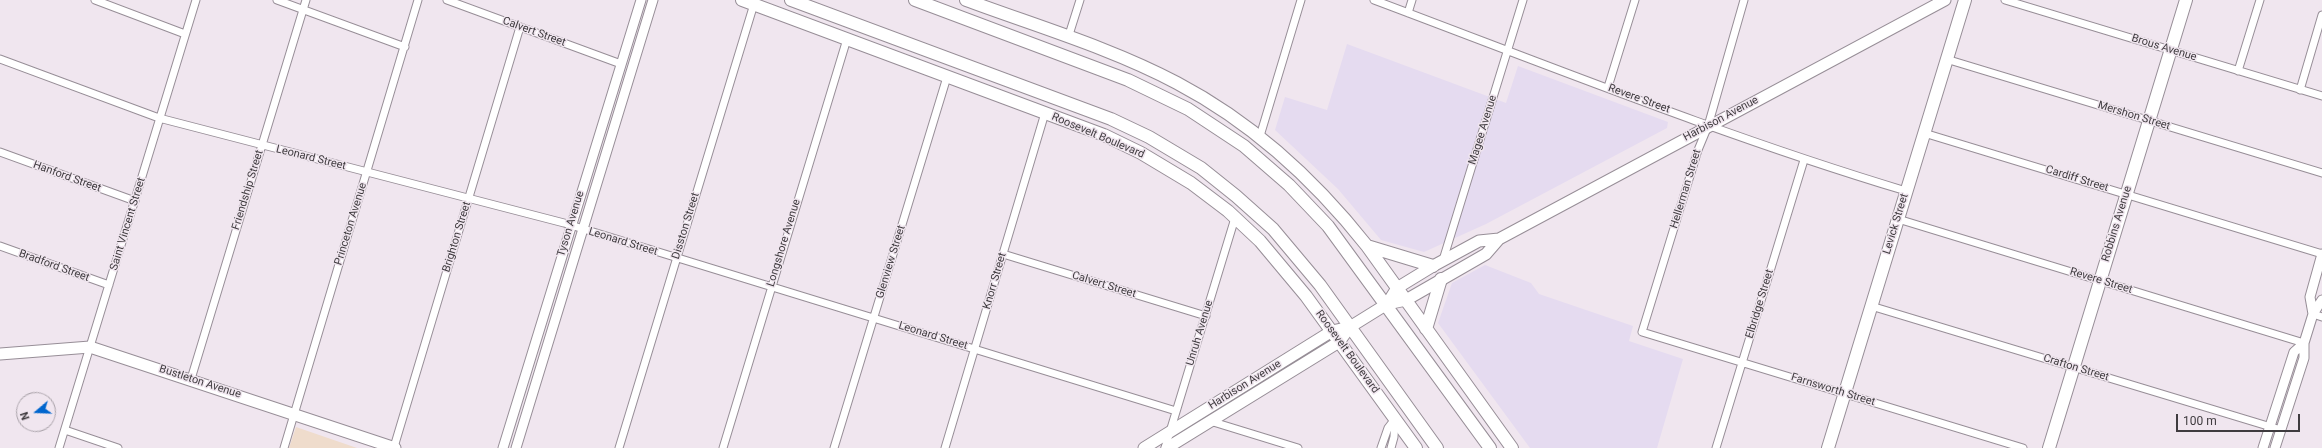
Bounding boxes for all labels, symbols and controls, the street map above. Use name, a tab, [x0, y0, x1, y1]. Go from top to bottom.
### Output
street label: Calvert Street	[501, 14, 567, 50]
street label: Brous Avenue	[2130, 32, 2198, 64]
street label: Revere Street	[1606, 82, 1672, 116]
street label: Magee Avenue	[1466, 94, 1500, 166]
street label: Harbison Avenue	[1681, 94, 1761, 144]
street label: Mershon Street	[2096, 99, 2172, 133]
street label: Roosevelt Boulevard	[1050, 110, 1146, 162]
street label: Leonard Street	[275, 143, 347, 173]
street label: Friendship Street	[230, 148, 266, 232]
street label: Hellerman Street	[1668, 148, 1704, 230]
street label: Hanford Street	[31, 159, 103, 195]
street label: Cardiff Street	[2044, 163, 2110, 195]
street label: Saint Vincent Street	[108, 176, 148, 272]
street label: Princeton Avenue	[332, 181, 370, 267]
street label: Robbins Avenue	[2099, 185, 2135, 263]
street label: Tyson Avenue	[555, 190, 587, 258]
street label: Disston Street	[670, 191, 702, 261]
street label: Levick Street	[1881, 192, 1911, 256]
street label: Longshore Avenue	[764, 198, 804, 288]
street label: Brighton Street	[440, 200, 474, 274]
street label: Glenview Street	[874, 224, 908, 300]
street label: Leonard Street	[587, 225, 659, 259]
street label: Bradford Street	[17, 247, 91, 285]
street label: Knorr Street	[981, 251, 1009, 311]
street label: Revere Street	[2068, 265, 2134, 297]
street label: Elbridge Street	[1743, 268, 1777, 340]
street label: Calvert Street	[1070, 269, 1138, 301]
street label: Unruh Avenue	[1184, 299, 1216, 367]
street label: Roosevelt Boulevard	[1312, 308, 1382, 396]
street label: Leonard Street	[897, 319, 969, 353]
street label: Crafton Street	[2042, 352, 2110, 384]
street label: Harbison Avenue	[1206, 357, 1284, 413]
street label: Bustleton Avenue	[157, 363, 243, 401]
street label: Farnsworth Street	[1789, 371, 1877, 409]
north arrow	[16, 392, 56, 432]
scale bar	[2178, 406, 2302, 432]
text: N	[18, 410, 33, 422]
text: 100 m	[2183, 414, 2217, 428]

